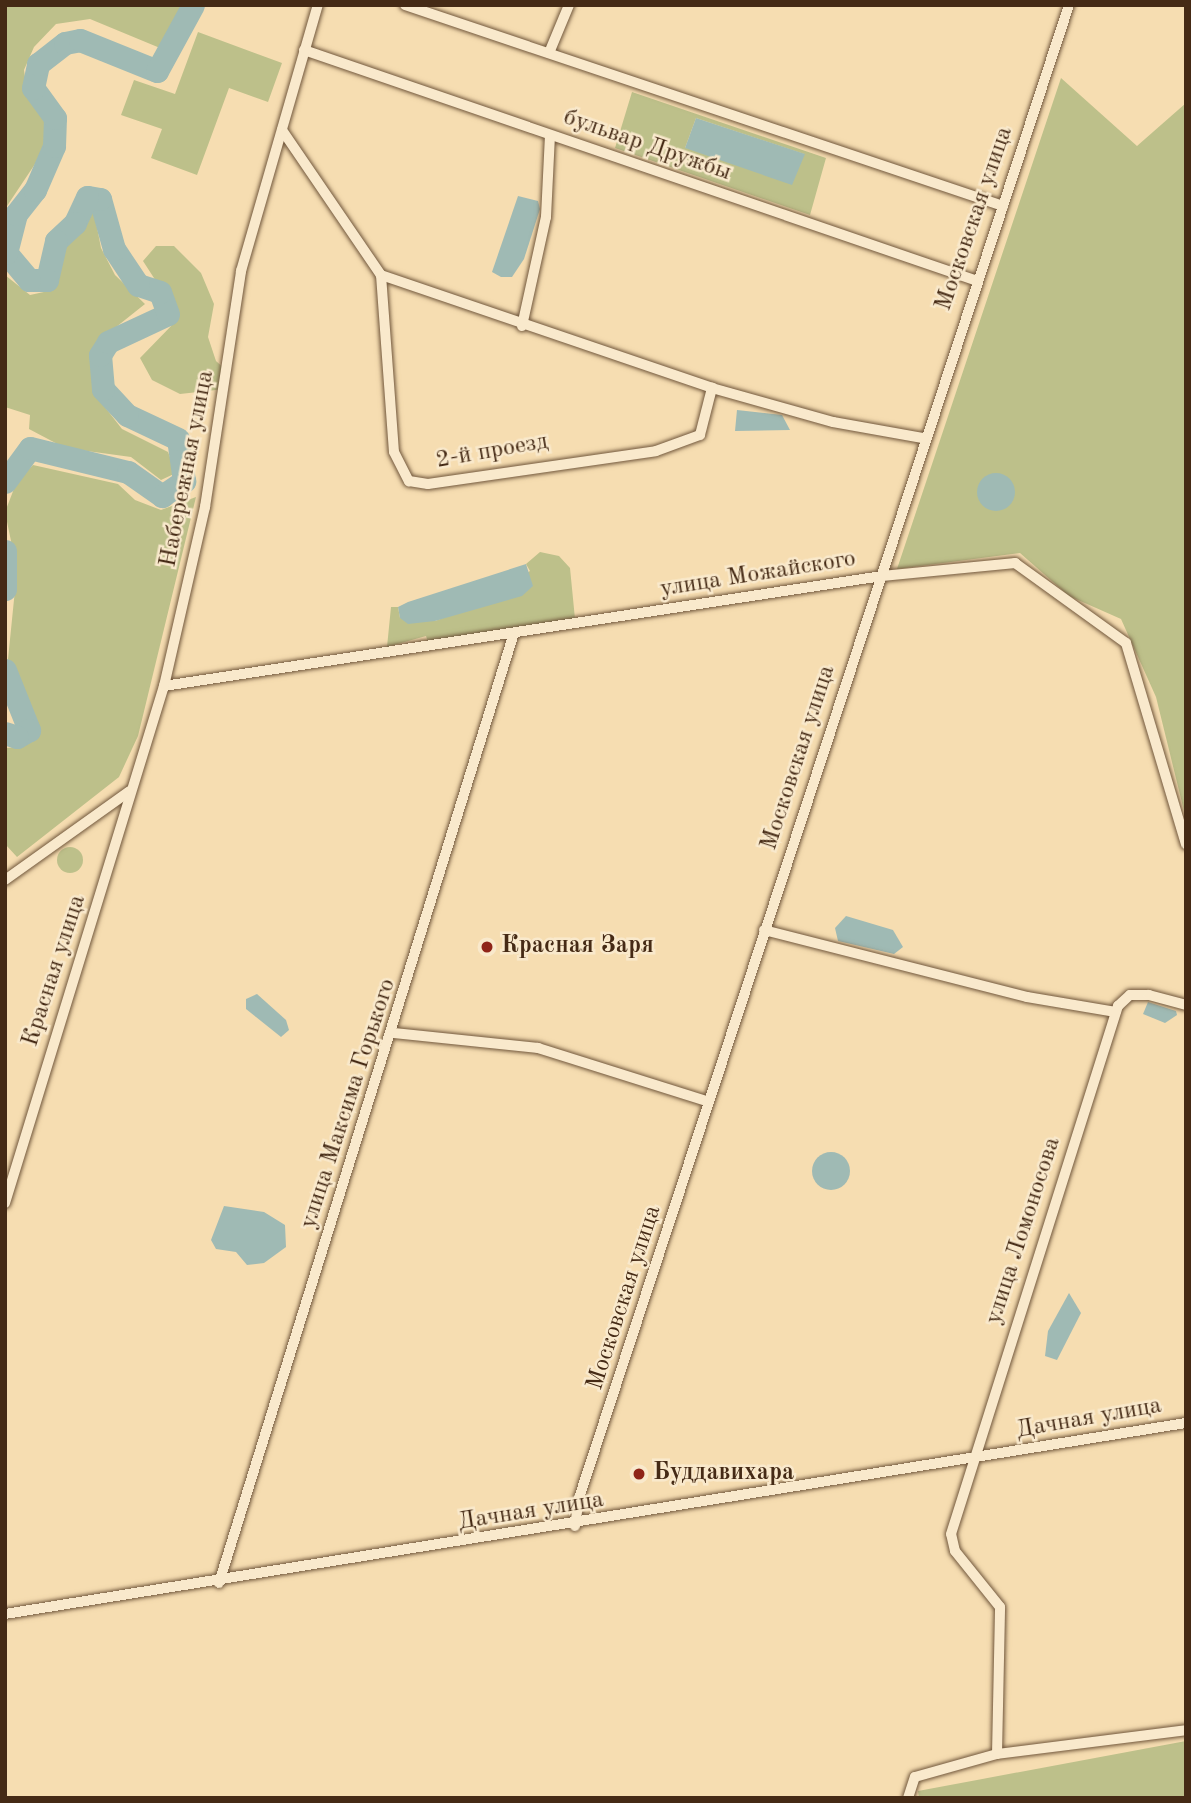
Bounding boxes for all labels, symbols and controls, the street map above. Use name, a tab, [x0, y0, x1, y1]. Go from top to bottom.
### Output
street label: бульвар Дружбы	[559, 104, 735, 188]
street label: Московская улица	[930, 123, 1020, 315]
street label: Набережная улица	[155, 368, 221, 570]
street label: 2-й проезд	[434, 428, 550, 476]
street label: улица Можайского	[658, 545, 858, 605]
street label: Московская улица	[755, 662, 843, 854]
street label: Красная улица	[17, 892, 93, 1050]
place label: Красная Заря	[501, 933, 654, 961]
marker: Красная Заря	[479, 939, 495, 955]
street label: улица Максима Горького	[295, 975, 403, 1233]
street label: улица Ломоносова	[980, 1134, 1068, 1328]
street label: Московская улица	[581, 1202, 669, 1394]
street label: Дачная улица	[1014, 1392, 1164, 1446]
place label: Буддавихара	[653, 1460, 794, 1488]
marker: Буддавихара	[631, 1466, 647, 1482]
street label: Дачная улица	[456, 1486, 606, 1538]

